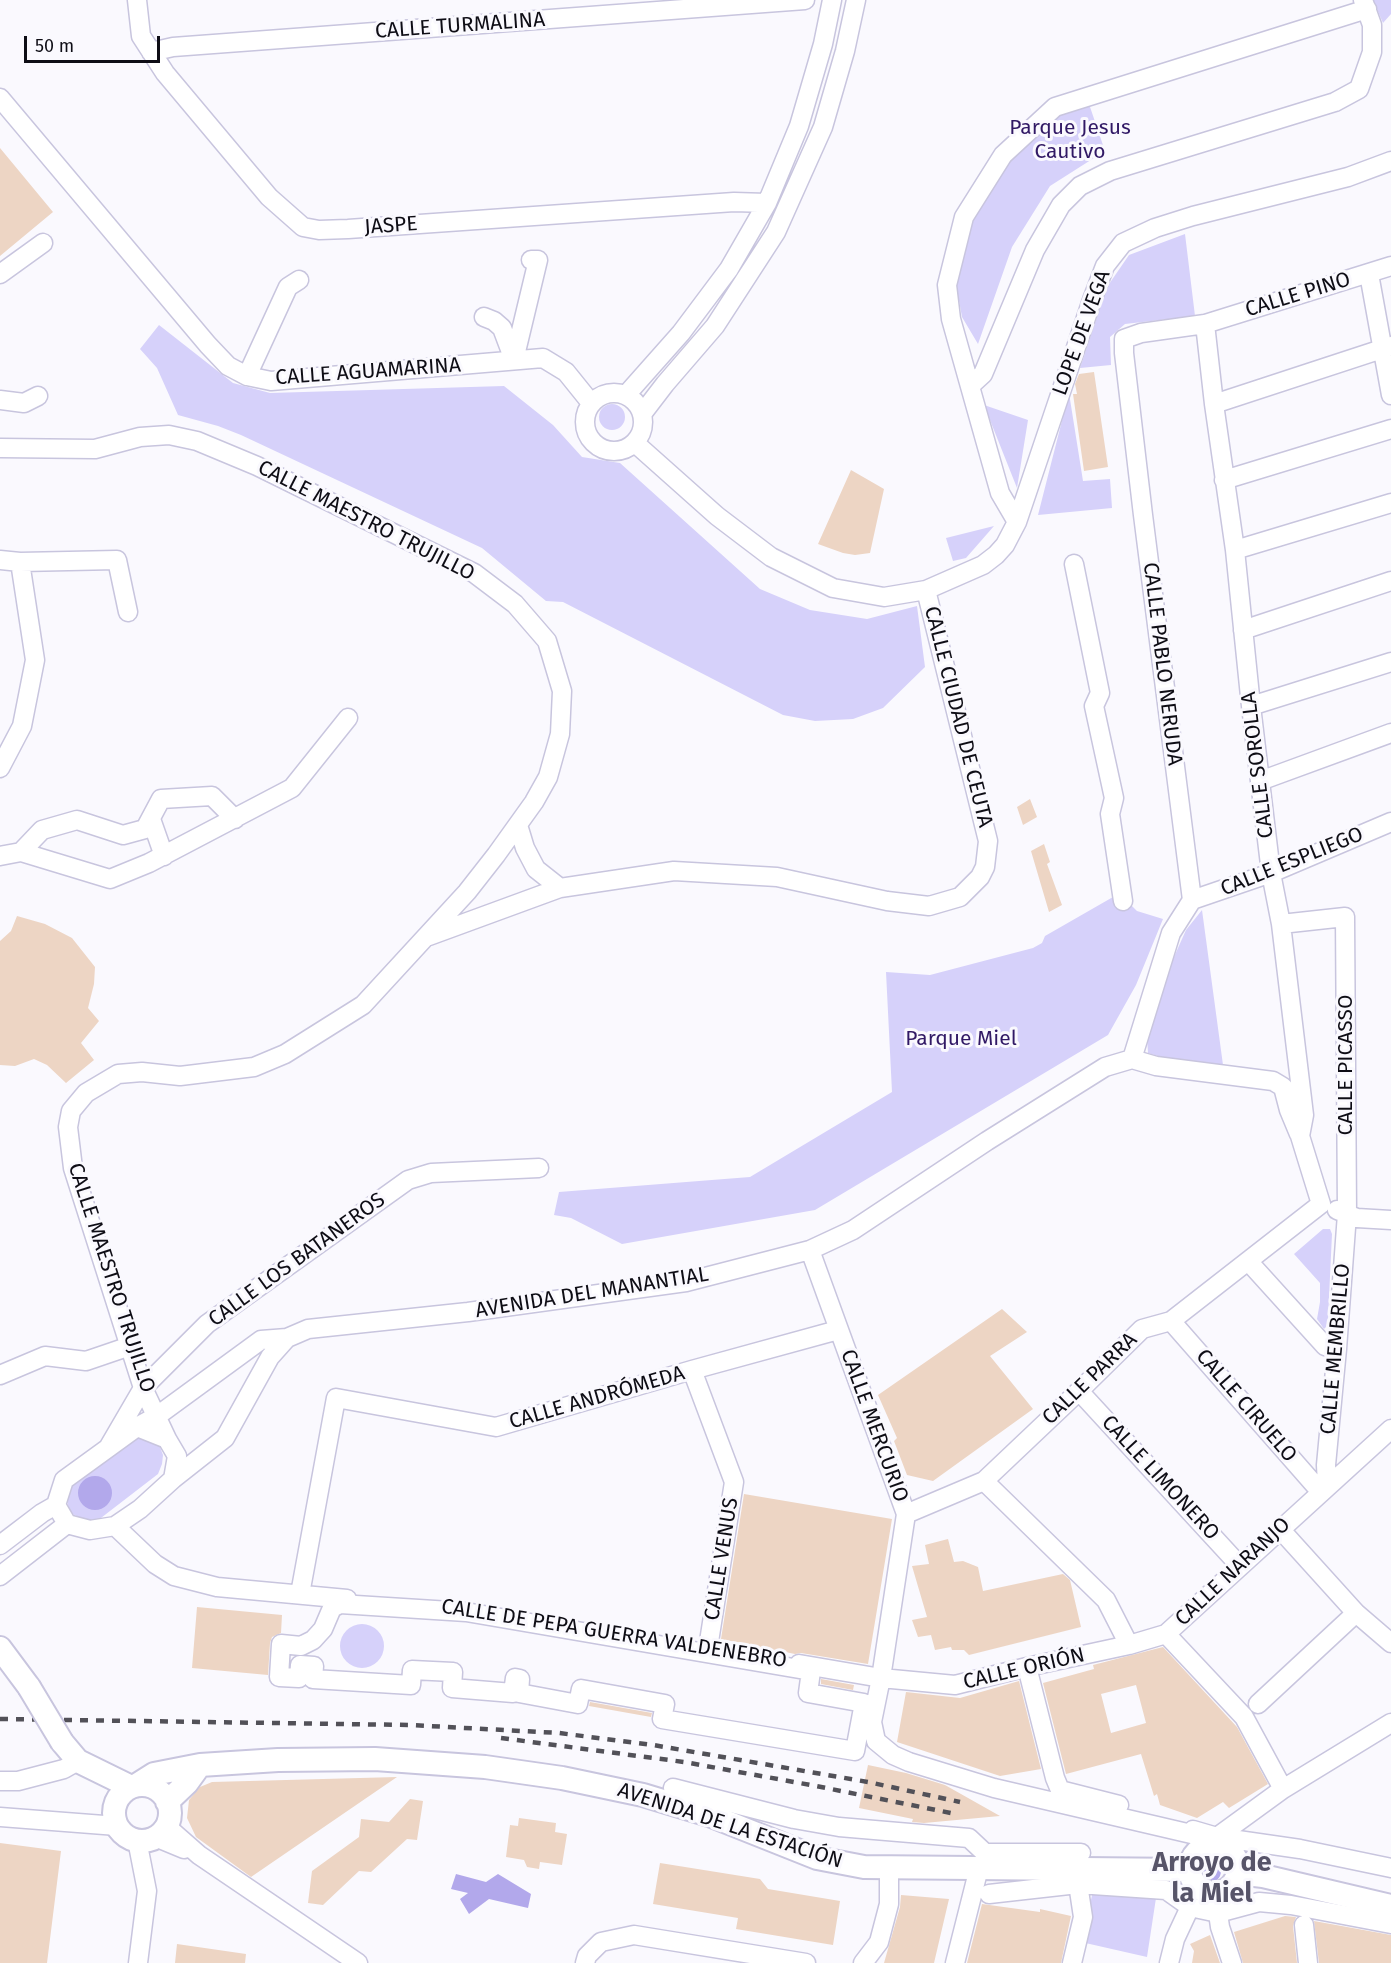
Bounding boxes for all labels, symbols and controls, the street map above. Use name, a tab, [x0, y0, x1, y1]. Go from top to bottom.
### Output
street label: CALLE TURMALINA	[374, 7, 546, 45]
scale bar	[27, 24, 164, 62]
text: 50 m	[35, 35, 74, 57]
park label: Parque Jesus Cautivo	[1009, 115, 1131, 165]
street label: JASPE	[364, 212, 418, 240]
street label: LOPE DE VEGA	[1048, 267, 1116, 399]
street label: CALLE PINO	[1242, 267, 1354, 323]
street label: CALLE AGUAMARINA	[274, 353, 462, 391]
street label: CALLE MAESTRO TRUJILLO	[253, 455, 479, 587]
street label: CALLE PABLO NERUDA	[1137, 561, 1187, 767]
street label: CALLE CIUDAD DE CEUTA	[918, 604, 998, 830]
street label: CALLE SOROLLA	[1237, 690, 1279, 840]
street label: CALLE ESPLIEGO	[1217, 822, 1367, 902]
street label: CALLE PICASSO	[1333, 995, 1359, 1135]
park label: Parque Miel	[905, 1026, 1017, 1052]
street label: CALLE MAESTRO TRUJILLO	[62, 1160, 160, 1396]
street label: CALLE LOS BATANEROS	[204, 1187, 390, 1333]
street label: AVENIDA DEL MANANTIAL	[474, 1262, 710, 1324]
street label: CALLE MEMBRILLO	[1316, 1262, 1356, 1436]
street label: CALLE PARRA	[1037, 1328, 1143, 1430]
street label: CALLE CIRUELO	[1190, 1344, 1302, 1468]
street label: CALLE MERCURIO	[835, 1346, 913, 1506]
street label: CALLE ANDRÓMEDA	[506, 1361, 688, 1435]
street label: CALLE LIMONERO	[1096, 1410, 1224, 1546]
street label: CALLE VENUS	[700, 1496, 744, 1622]
street label: CALLE NARANJO	[1170, 1512, 1296, 1632]
street label: CALLE DE PEPA GUERRA VALDENEBRO	[440, 1594, 788, 1674]
street label: CALLE ORIÓN	[961, 1643, 1087, 1695]
street label: AVENIDA DE LA ESTACIÓN	[614, 1778, 846, 1874]
district label: Arroyo de la Miel	[1152, 1847, 1272, 1910]

